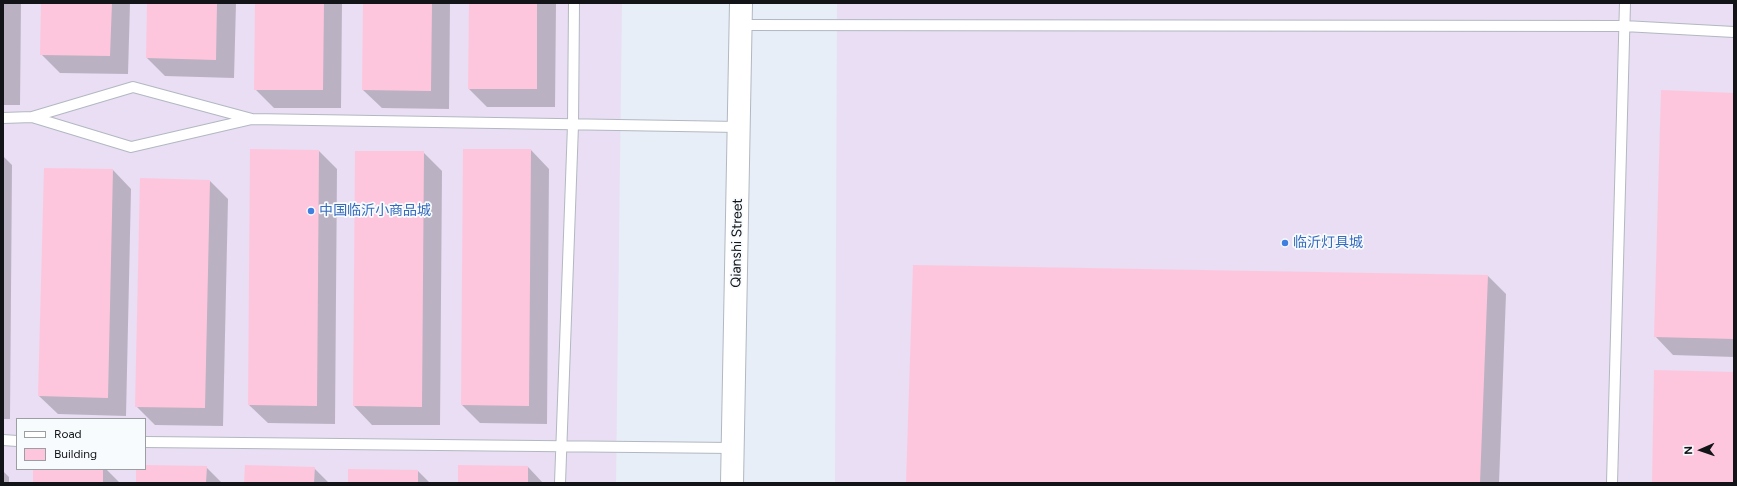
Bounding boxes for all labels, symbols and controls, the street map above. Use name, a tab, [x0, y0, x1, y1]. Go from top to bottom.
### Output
street label: Qianshi Street	[728, 198, 746, 288]
place label: 中国临沂小商品城	[319, 203, 431, 219]
marker: 中国临沂小商品城	[306, 206, 316, 216]
place label: 临沂灯具城	[1293, 235, 1363, 251]
marker: 临沂灯具城	[1280, 238, 1290, 248]
legend	[16, 418, 146, 470]
text: Road	[54, 427, 82, 441]
north arrow	[1681, 430, 1721, 470]
text: N	[1682, 446, 1695, 455]
text: Building	[54, 447, 97, 461]

